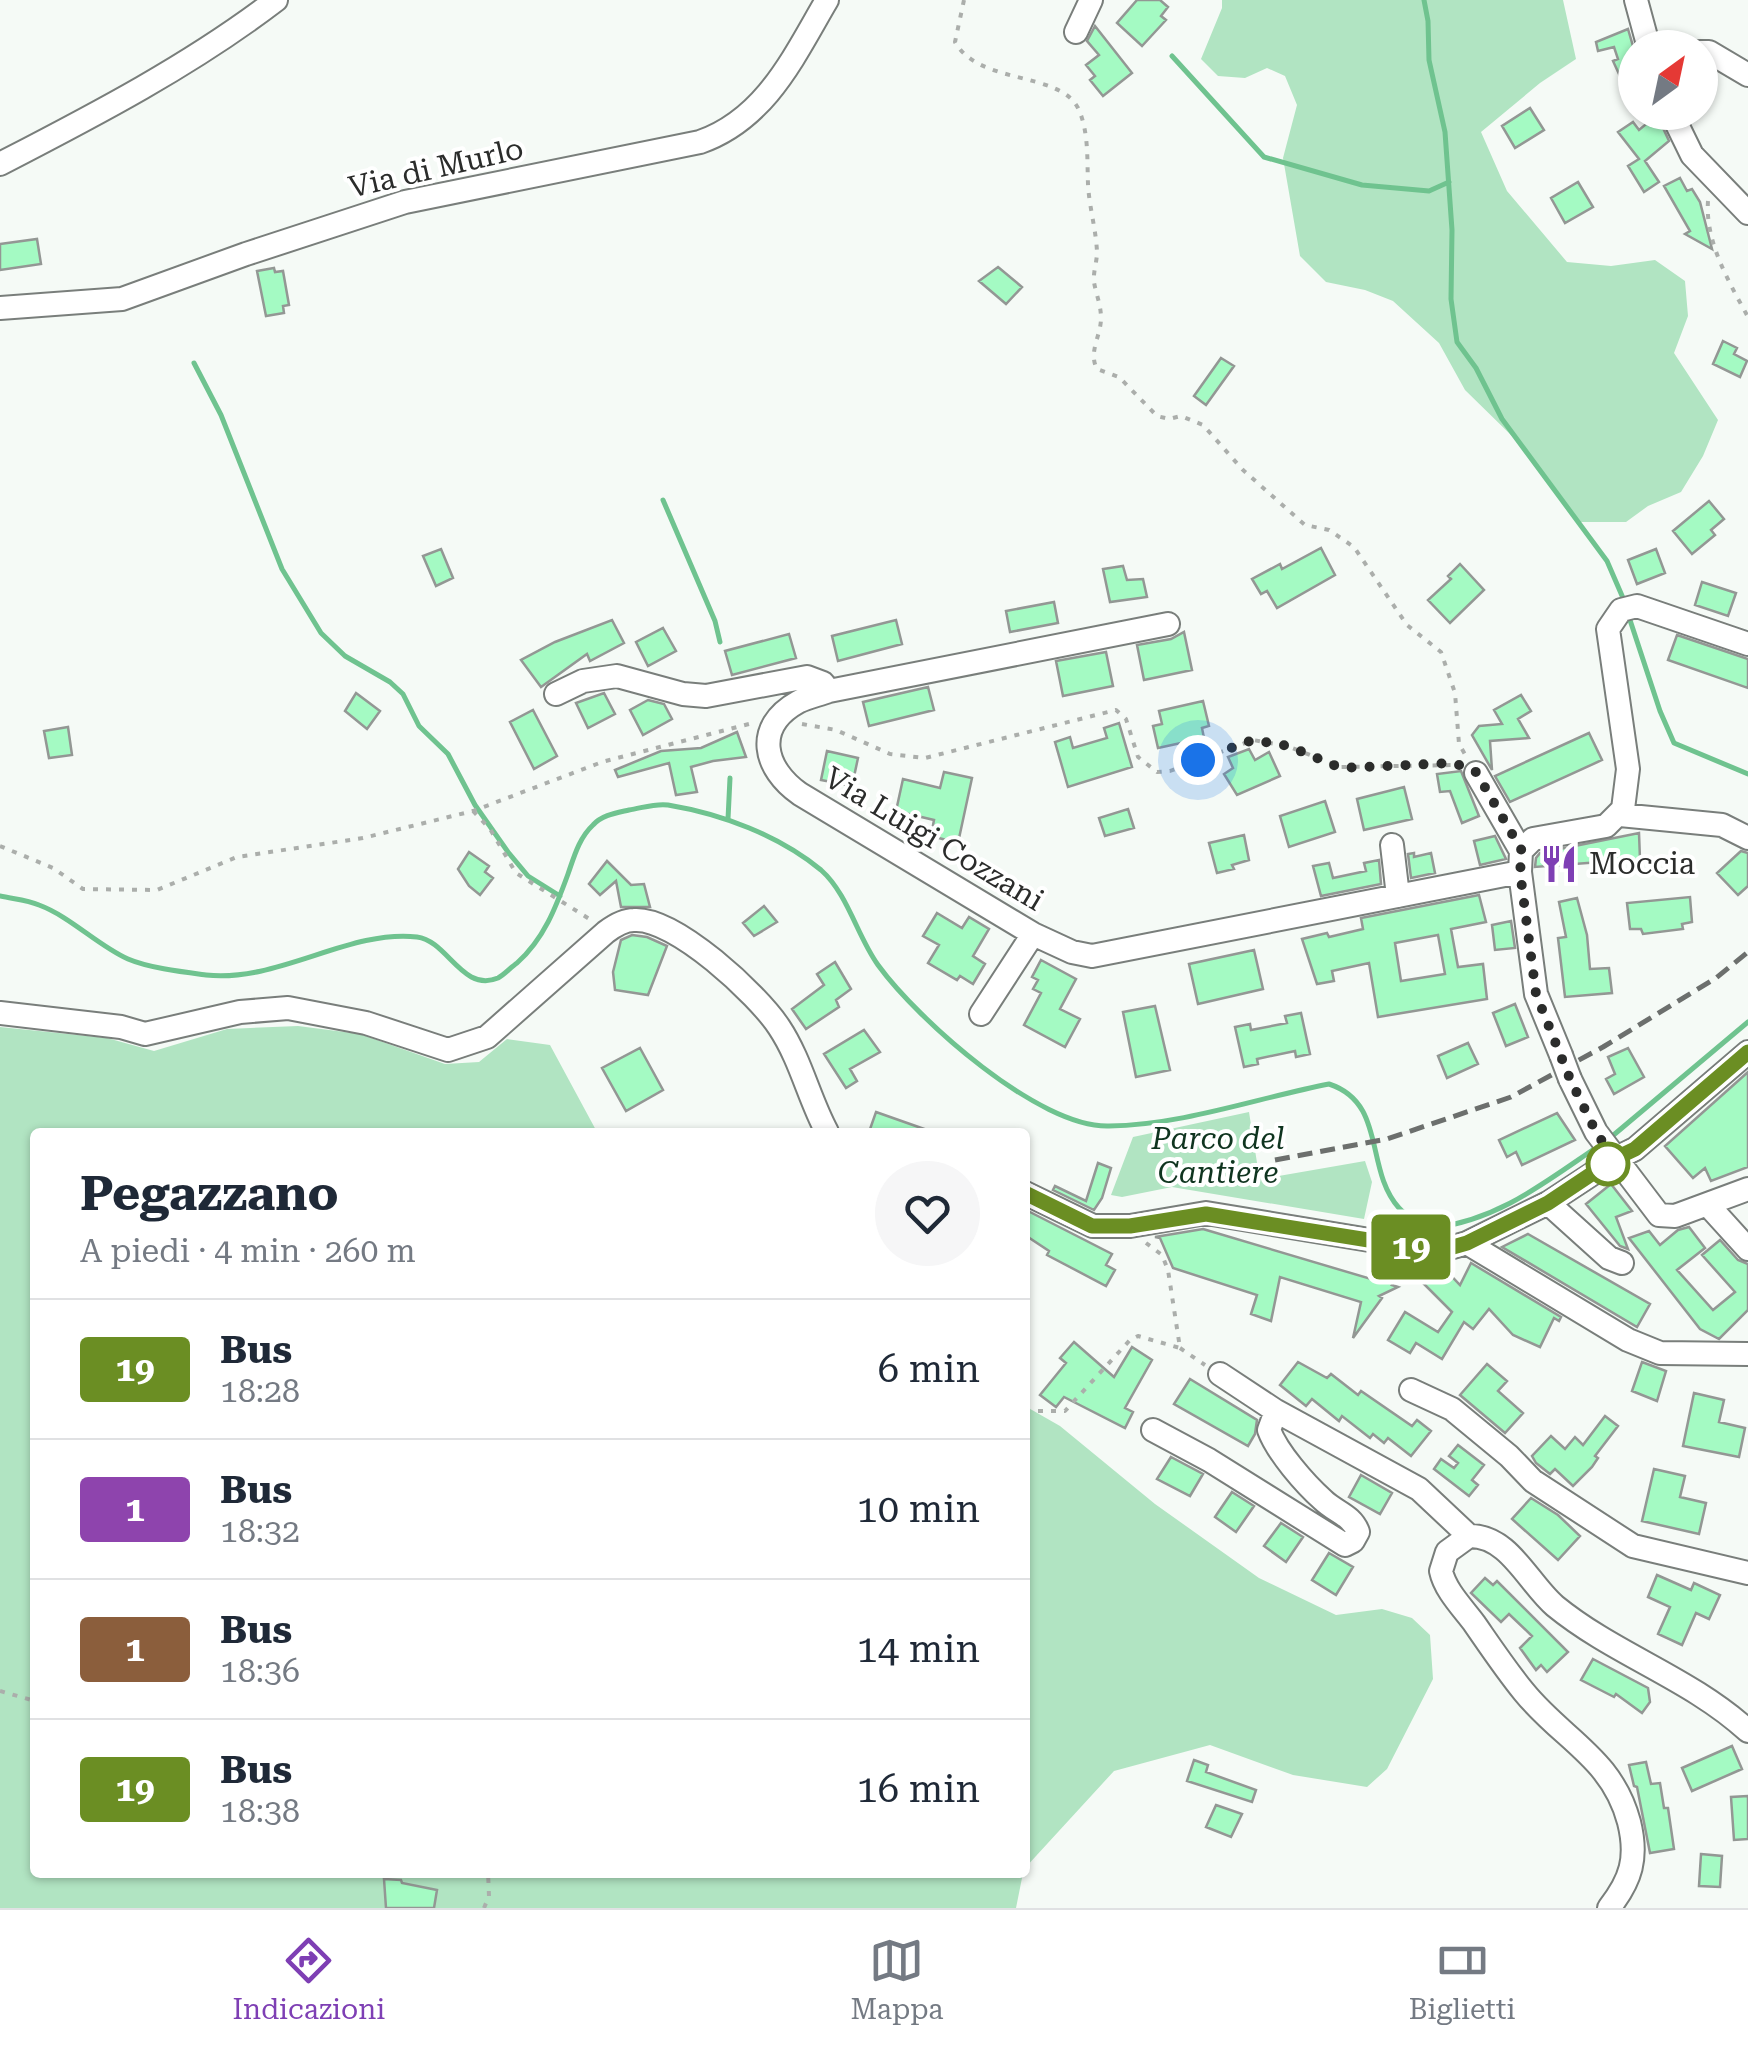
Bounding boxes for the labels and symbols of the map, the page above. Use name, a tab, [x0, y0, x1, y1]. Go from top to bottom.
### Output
north arrow	[1618, 30, 1718, 130]
street label: Via di Murlo	[345, 130, 527, 205]
your location	[1173, 735, 1223, 785]
street label: Via Luigi Cozzani	[819, 759, 1050, 918]
restaurant icon: Moccia	[1538, 843, 1580, 885]
place label: Moccia	[1589, 846, 1695, 881]
park label: Parco del Cantiere	[1151, 1121, 1284, 1190]
unlabelled marker	[1587, 1143, 1629, 1185]
line badge: 19	[1366, 1214, 1456, 1280]

